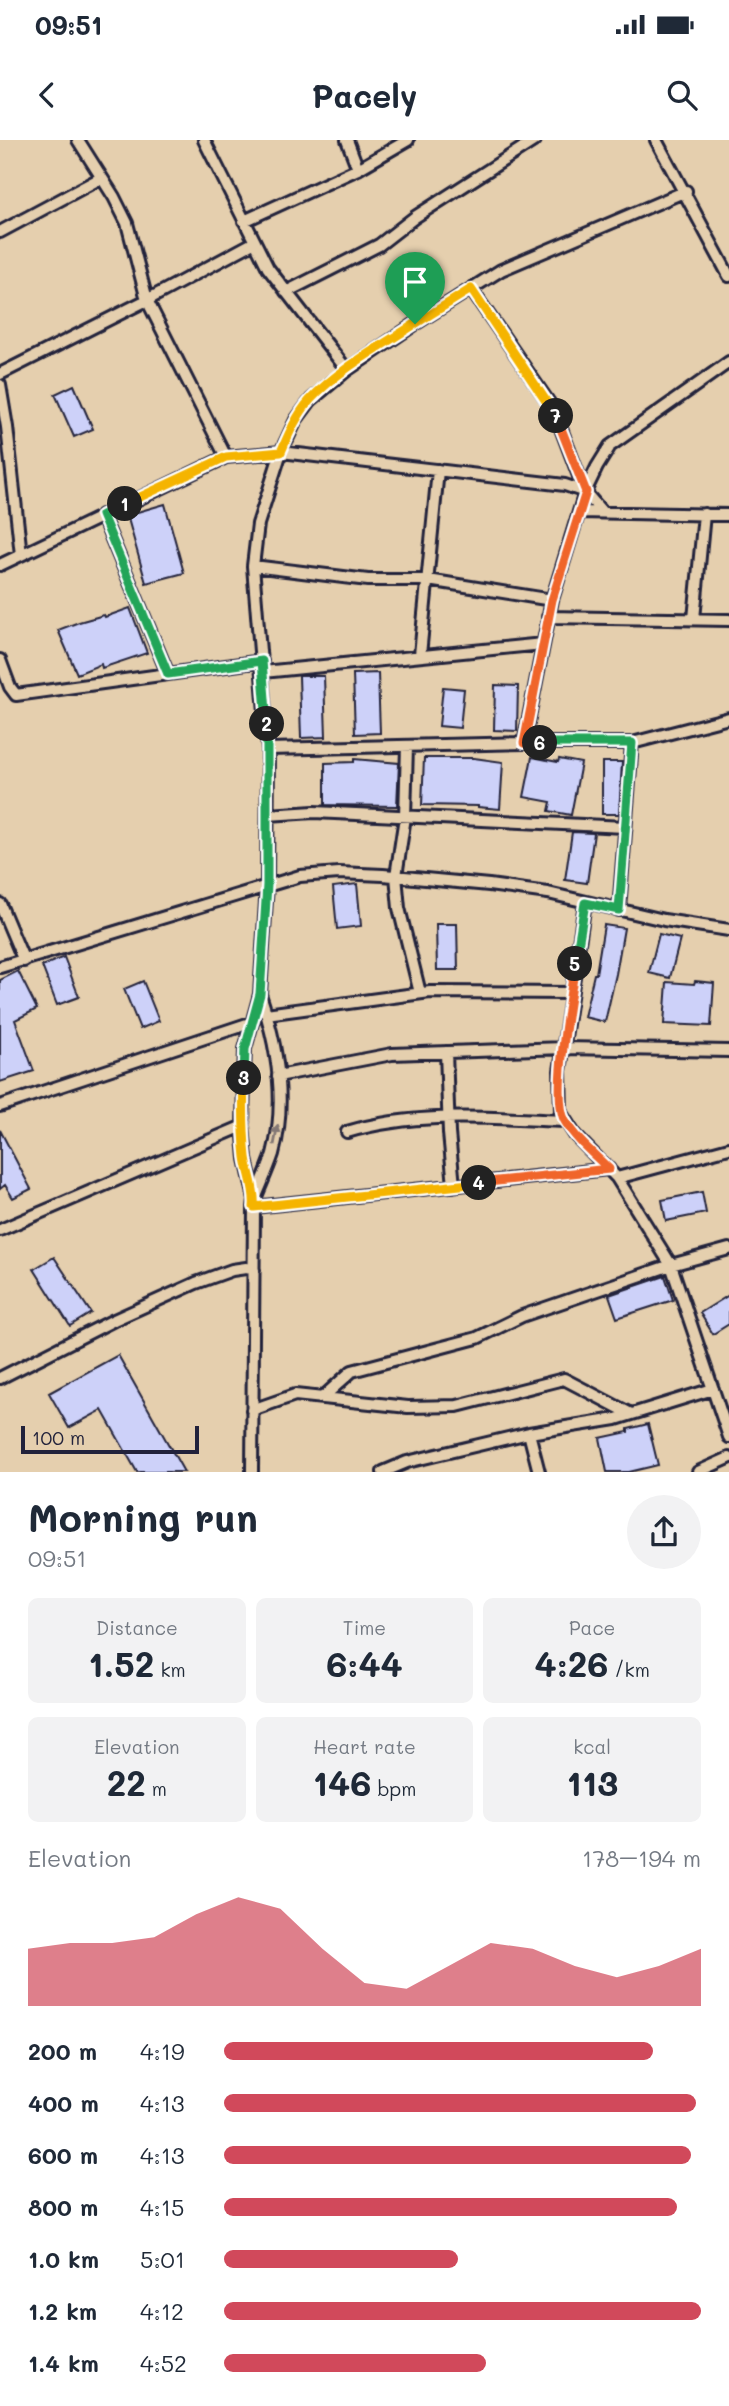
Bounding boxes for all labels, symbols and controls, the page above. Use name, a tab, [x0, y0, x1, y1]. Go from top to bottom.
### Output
text: 09:51	[35, 8, 102, 42]
text: Pacely	[312, 74, 417, 116]
icon: back	[28, 76, 66, 114]
icon: search	[663, 76, 701, 114]
pin	[385, 252, 445, 324]
icon: arrive	[396, 263, 434, 301]
pin: 7	[538, 398, 574, 434]
text: 7	[550, 403, 561, 428]
pin: 1	[108, 486, 142, 522]
text: 1	[120, 491, 129, 516]
pin: 2	[250, 706, 284, 742]
text: 2	[261, 711, 272, 736]
pin: 6	[522, 726, 558, 760]
text: 6	[534, 730, 545, 755]
pin: 5	[558, 946, 592, 982]
text: 5	[569, 951, 580, 976]
pin: 3	[226, 1060, 262, 1096]
text: 3	[238, 1065, 249, 1090]
one-way arrow	[271, 1124, 282, 1146]
pin: 4	[462, 1166, 496, 1200]
text: 4	[472, 1170, 485, 1195]
scale bar	[21, 1422, 200, 1454]
text: 100 m	[32, 1425, 85, 1450]
text: Morning run	[28, 1492, 258, 1542]
button: share	[627, 1495, 701, 1569]
text: 09:51	[28, 1543, 87, 1573]
text: Distance	[96, 1615, 178, 1640]
text: Time	[343, 1615, 386, 1640]
text: Pace	[569, 1615, 615, 1640]
text: 1.52	[88, 1640, 154, 1686]
text: 6:44	[326, 1640, 403, 1686]
text: 4:26	[535, 1640, 609, 1686]
text: km	[154, 1657, 186, 1682]
text: /km	[609, 1657, 650, 1682]
text: Elevation	[94, 1734, 179, 1759]
text: Heart rate	[313, 1734, 416, 1759]
text: kcal	[573, 1734, 611, 1759]
text: 22	[107, 1759, 146, 1805]
text: 146	[313, 1759, 371, 1805]
text: 113	[566, 1759, 618, 1805]
text: m	[146, 1776, 167, 1801]
text: bpm	[371, 1776, 416, 1801]
text: Elevation	[28, 1843, 131, 1873]
text: 178–194 m	[582, 1843, 701, 1873]
text: 200 m	[28, 2036, 97, 2066]
text: 4:19	[140, 2036, 185, 2066]
text: 400 m	[28, 2088, 99, 2118]
text: 4:13	[140, 2088, 184, 2118]
text: 600 m	[28, 2140, 98, 2170]
text: 4:13	[140, 2140, 184, 2170]
text: 800 m	[28, 2192, 98, 2222]
text: 4:15	[140, 2192, 184, 2222]
text: 1.0 km	[28, 2244, 99, 2274]
text: 5:01	[140, 2244, 185, 2274]
text: 1.2 km	[28, 2296, 97, 2326]
text: 4:12	[140, 2296, 184, 2326]
text: 1.4 km	[28, 2348, 99, 2378]
text: 4:52	[140, 2348, 187, 2378]

